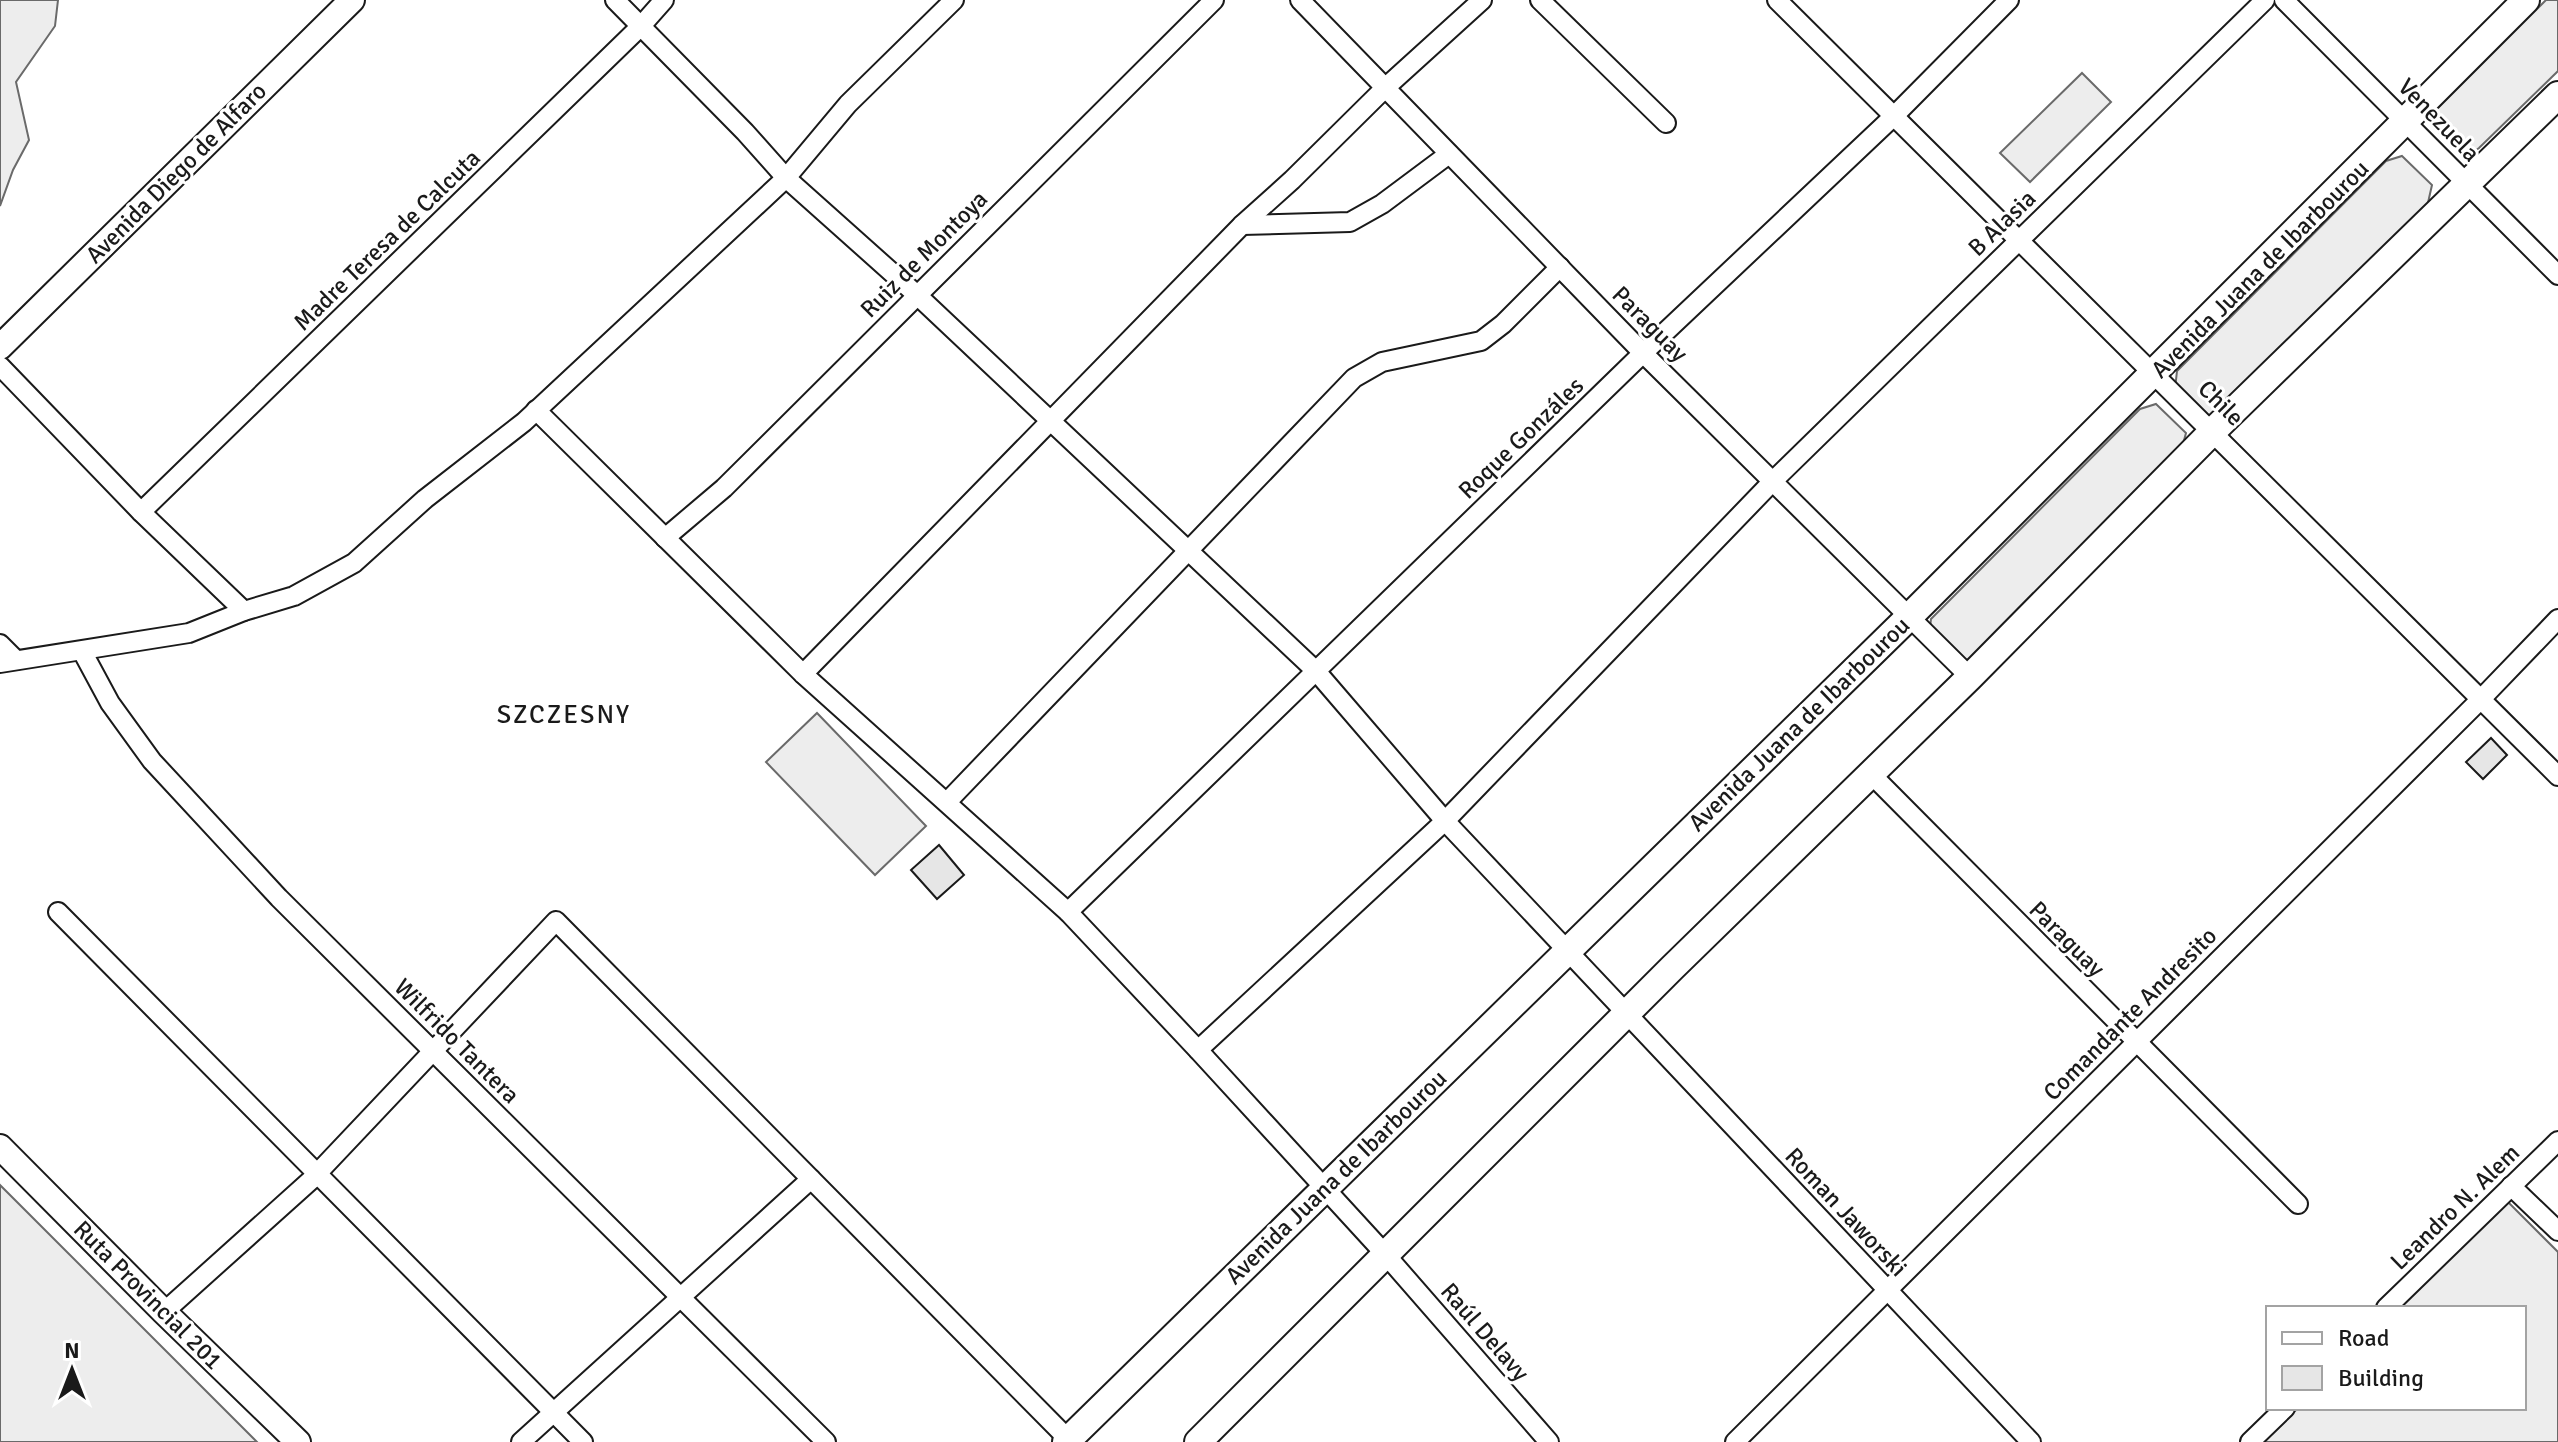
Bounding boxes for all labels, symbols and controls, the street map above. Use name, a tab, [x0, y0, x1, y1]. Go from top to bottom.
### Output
street label: Venezuela	[2392, 72, 2486, 168]
street label: Avenida Diego de Alfaro	[79, 76, 273, 270]
street label: Madre Teresa de Calcuta	[287, 143, 487, 337]
street label: Avenida Juana de Ibarbourou	[2145, 154, 2375, 384]
street label: B Alasia	[1962, 183, 2042, 263]
street label: Ruiz de Montoya	[854, 184, 994, 324]
street label: Paraguay	[1606, 280, 1694, 368]
street label: Roque Gonzáles	[1452, 371, 1590, 505]
street label: Chile	[2192, 374, 2250, 432]
street label: Avenida Juana de Ibarbourou	[1682, 610, 1916, 838]
district label: SZCZESNY	[497, 699, 631, 731]
street label: Paraguay	[2023, 895, 2111, 983]
street label: Comandante Andresito	[2037, 921, 2223, 1107]
street label: Wilfrido Tantera	[388, 972, 526, 1110]
street label: Avenida Juana de Ibarbourou	[1219, 1063, 1453, 1291]
street label: Leandro N. Alem	[2384, 1138, 2526, 1276]
street label: Roman Jaworski	[1779, 1141, 1913, 1283]
street label: Ruta Provincial 201	[67, 1214, 229, 1376]
street label: Raúl Delavy	[1434, 1277, 1536, 1387]
legend	[2266, 1306, 2526, 1410]
text: Road	[2338, 1323, 2389, 1353]
north arrow	[32, 1330, 112, 1410]
text: N	[64, 1337, 80, 1364]
text: Building	[2338, 1363, 2424, 1393]

